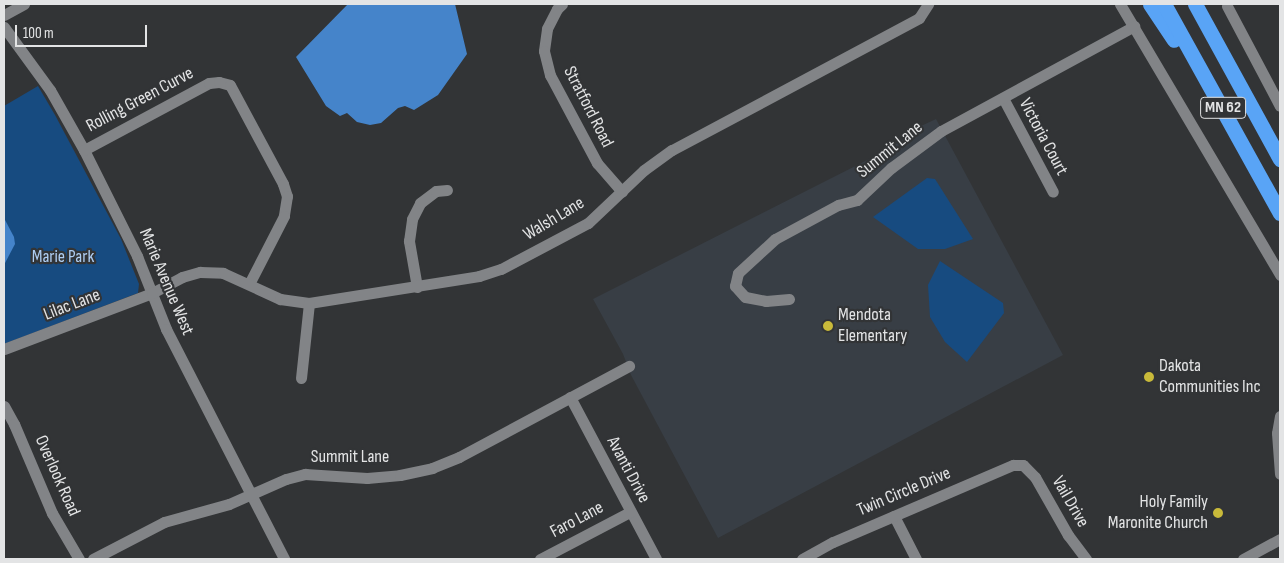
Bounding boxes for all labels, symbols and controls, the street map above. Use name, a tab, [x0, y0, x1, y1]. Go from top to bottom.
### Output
scale bar	[18, 15, 150, 47]
text: 100 m	[23, 24, 54, 43]
street label: Rolling Green Curve	[83, 63, 197, 137]
street label: Stratford Road	[558, 63, 618, 151]
street label: Victoria Court	[1014, 95, 1072, 179]
road number: MN 62	[1199, 95, 1247, 122]
street label: Summit Lane	[853, 117, 927, 183]
street label: Walsh Lane	[520, 192, 588, 246]
street label: Marie Avenue West	[134, 225, 198, 339]
park label: Marie Park	[32, 246, 94, 268]
street label: Lilac Lane	[41, 284, 103, 326]
place label: Mendota Elementary	[838, 305, 907, 348]
marker: Mendota Elementary	[822, 320, 834, 332]
place label: Dakota Communities Inc	[1159, 356, 1261, 398]
marker: Dakota Communities Inc	[1143, 371, 1155, 383]
street label: Overlook Road	[30, 432, 84, 520]
street label: Avanti Drive	[602, 433, 654, 507]
street label: Summit Lane	[311, 446, 389, 468]
street label: Twin Circle Drive	[854, 463, 954, 521]
street label: Vail Drive	[1047, 473, 1093, 531]
place label: Holy Family Maronite Church	[1108, 492, 1208, 534]
street label: Faro Lane	[547, 497, 607, 543]
marker: Holy Family Maronite Church	[1212, 507, 1224, 519]

